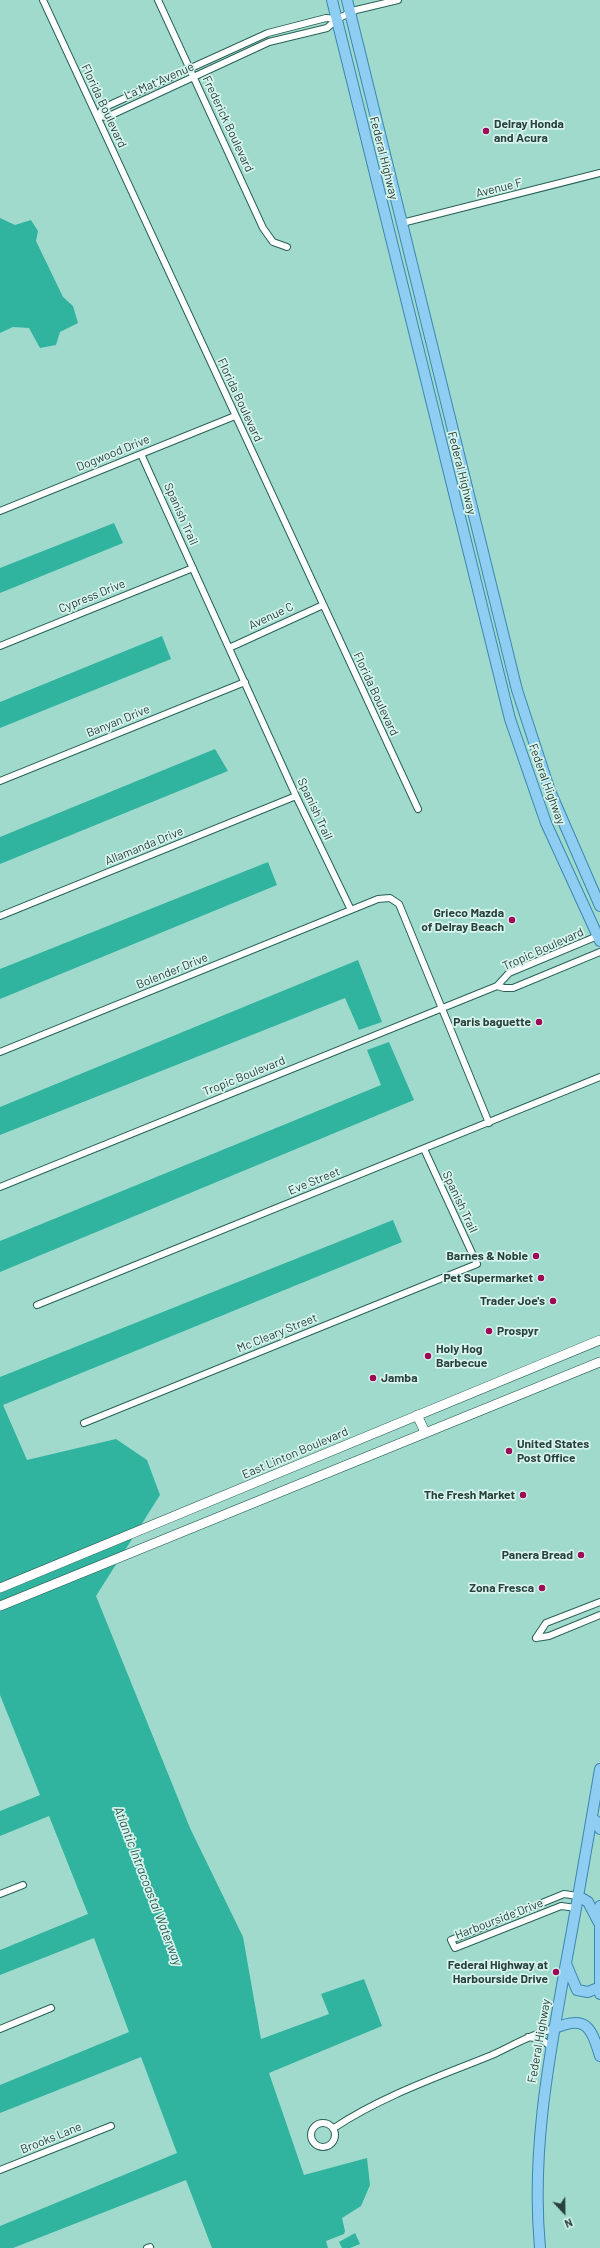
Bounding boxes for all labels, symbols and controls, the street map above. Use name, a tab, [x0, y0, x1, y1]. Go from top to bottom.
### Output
street label: La Mat Avenue	[122, 59, 196, 103]
street label: Florida Boulevard	[78, 62, 130, 150]
street label: Frederick Boulevard	[199, 74, 257, 174]
street label: Federal Highway	[367, 115, 401, 201]
place label: Delray Honda and Acura	[494, 117, 564, 145]
marker: Delray Honda and Acura	[481, 126, 491, 136]
street label: Avenue F	[474, 175, 524, 201]
street label: Florida Boulevard	[214, 356, 266, 444]
street label: Federal Highway	[445, 430, 479, 516]
street label: Dogwood Drive	[74, 432, 152, 474]
street label: Spanish Trail	[161, 481, 201, 547]
street label: Cypress Drive	[57, 576, 127, 616]
street label: Avenue C	[246, 599, 296, 633]
street label: Florida Boulevard	[350, 650, 402, 738]
street label: Banyan Drive	[84, 702, 152, 740]
street label: Federal Highway	[526, 742, 568, 826]
street label: Spanish Trail	[294, 776, 336, 842]
street label: Allamanda Drive	[103, 824, 185, 868]
place label: Grieco Mazda of Delray Beach	[421, 906, 504, 934]
marker: Grieco Mazda of Delray Beach	[507, 915, 517, 925]
street label: Tropic Boulevard	[500, 925, 586, 973]
street label: Bolender Drive	[134, 950, 210, 992]
place label: Paris baguette	[453, 1015, 531, 1029]
marker: Paris baguette	[534, 1017, 544, 1027]
street label: Tropic Boulevard	[201, 1053, 287, 1099]
street label: Eve Street	[286, 1164, 342, 1198]
street label: Spanish Trail	[439, 1169, 481, 1235]
place label: Barnes & Noble	[446, 1249, 528, 1263]
marker: Barnes & Noble	[531, 1251, 541, 1261]
place label: Pet Supermarket	[443, 1271, 533, 1285]
marker: Pet Supermarket	[536, 1273, 546, 1283]
place label: Trader Joe's	[480, 1294, 545, 1308]
marker: Trader Joe's	[548, 1296, 558, 1306]
street label: Mc Cleary Street	[235, 1310, 319, 1356]
place label: Prospyr	[497, 1324, 539, 1338]
marker: Prospyr	[484, 1326, 494, 1336]
place label: Holy Hog Barbecue	[436, 1342, 487, 1370]
marker: Holy Hog Barbecue	[423, 1351, 433, 1361]
place label: Jamba	[381, 1371, 417, 1385]
marker: Jamba	[368, 1373, 378, 1383]
street label: East Linton Boulevard	[240, 1424, 350, 1482]
place label: United States Post Office	[517, 1437, 589, 1465]
marker: United States Post Office	[504, 1446, 514, 1456]
place label: The Fresh Market	[424, 1488, 515, 1502]
marker: The Fresh Market	[518, 1490, 528, 1500]
place label: Panera Bread	[502, 1548, 573, 1562]
marker: Panera Bread	[576, 1550, 586, 1560]
place label: Zona Fresca	[469, 1581, 534, 1595]
marker: Zona Fresca	[537, 1583, 547, 1593]
water label: Atlantic Intracoastal Waterway	[110, 1804, 186, 1968]
street label: Harbourside Drive	[453, 1896, 545, 1942]
place label: Federal Highway at Harbourside Drive	[448, 1958, 548, 1986]
marker: Federal Highway at Harbourside Drive	[551, 1967, 561, 1977]
street label: Federal Highway	[525, 1998, 553, 2084]
street label: Brooks Lane	[18, 2119, 84, 2157]
north arrow	[544, 2192, 584, 2232]
text: N	[563, 2216, 575, 2231]

